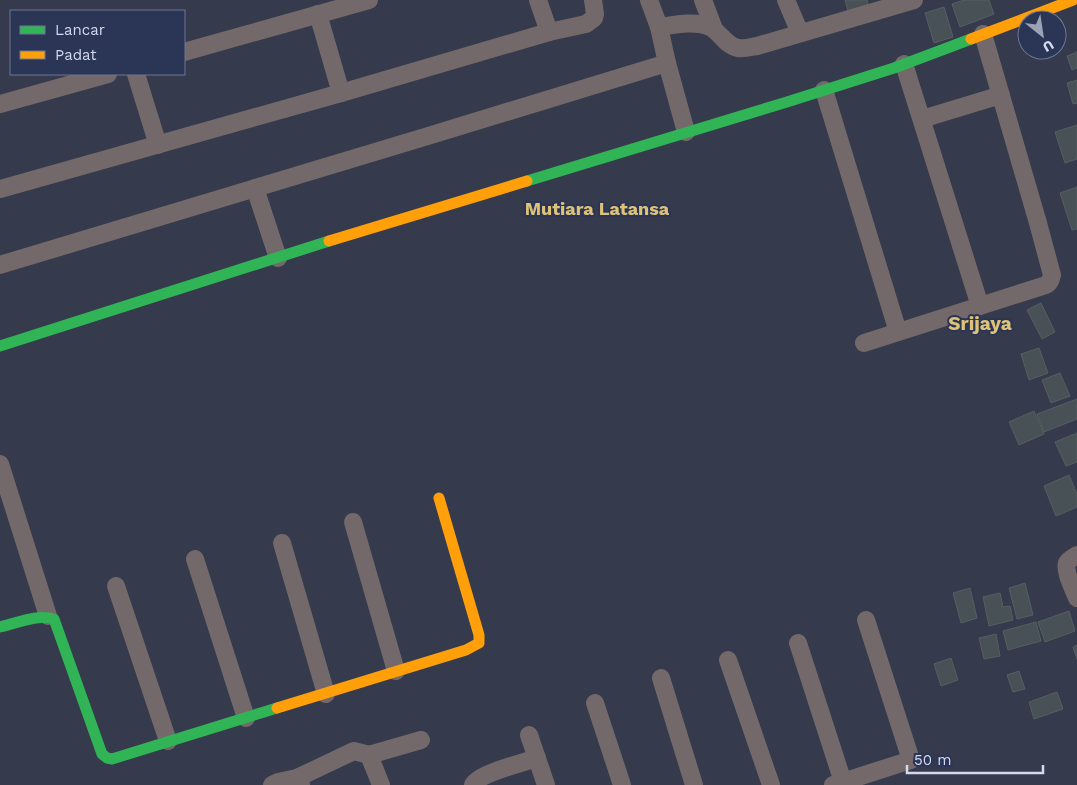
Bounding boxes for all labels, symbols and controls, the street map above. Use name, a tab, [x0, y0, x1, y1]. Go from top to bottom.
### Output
legend	[10, 10, 185, 75]
north arrow	[1017, 10, 1067, 60]
text: Lancar	[55, 21, 105, 39]
text: U	[1040, 37, 1057, 56]
text: Padat	[55, 46, 97, 64]
district label: Mutiara Latansa	[525, 198, 670, 219]
district label: Srijaya	[948, 312, 1012, 335]
scale bar	[907, 742, 1043, 774]
text: 50 m	[914, 751, 951, 769]

